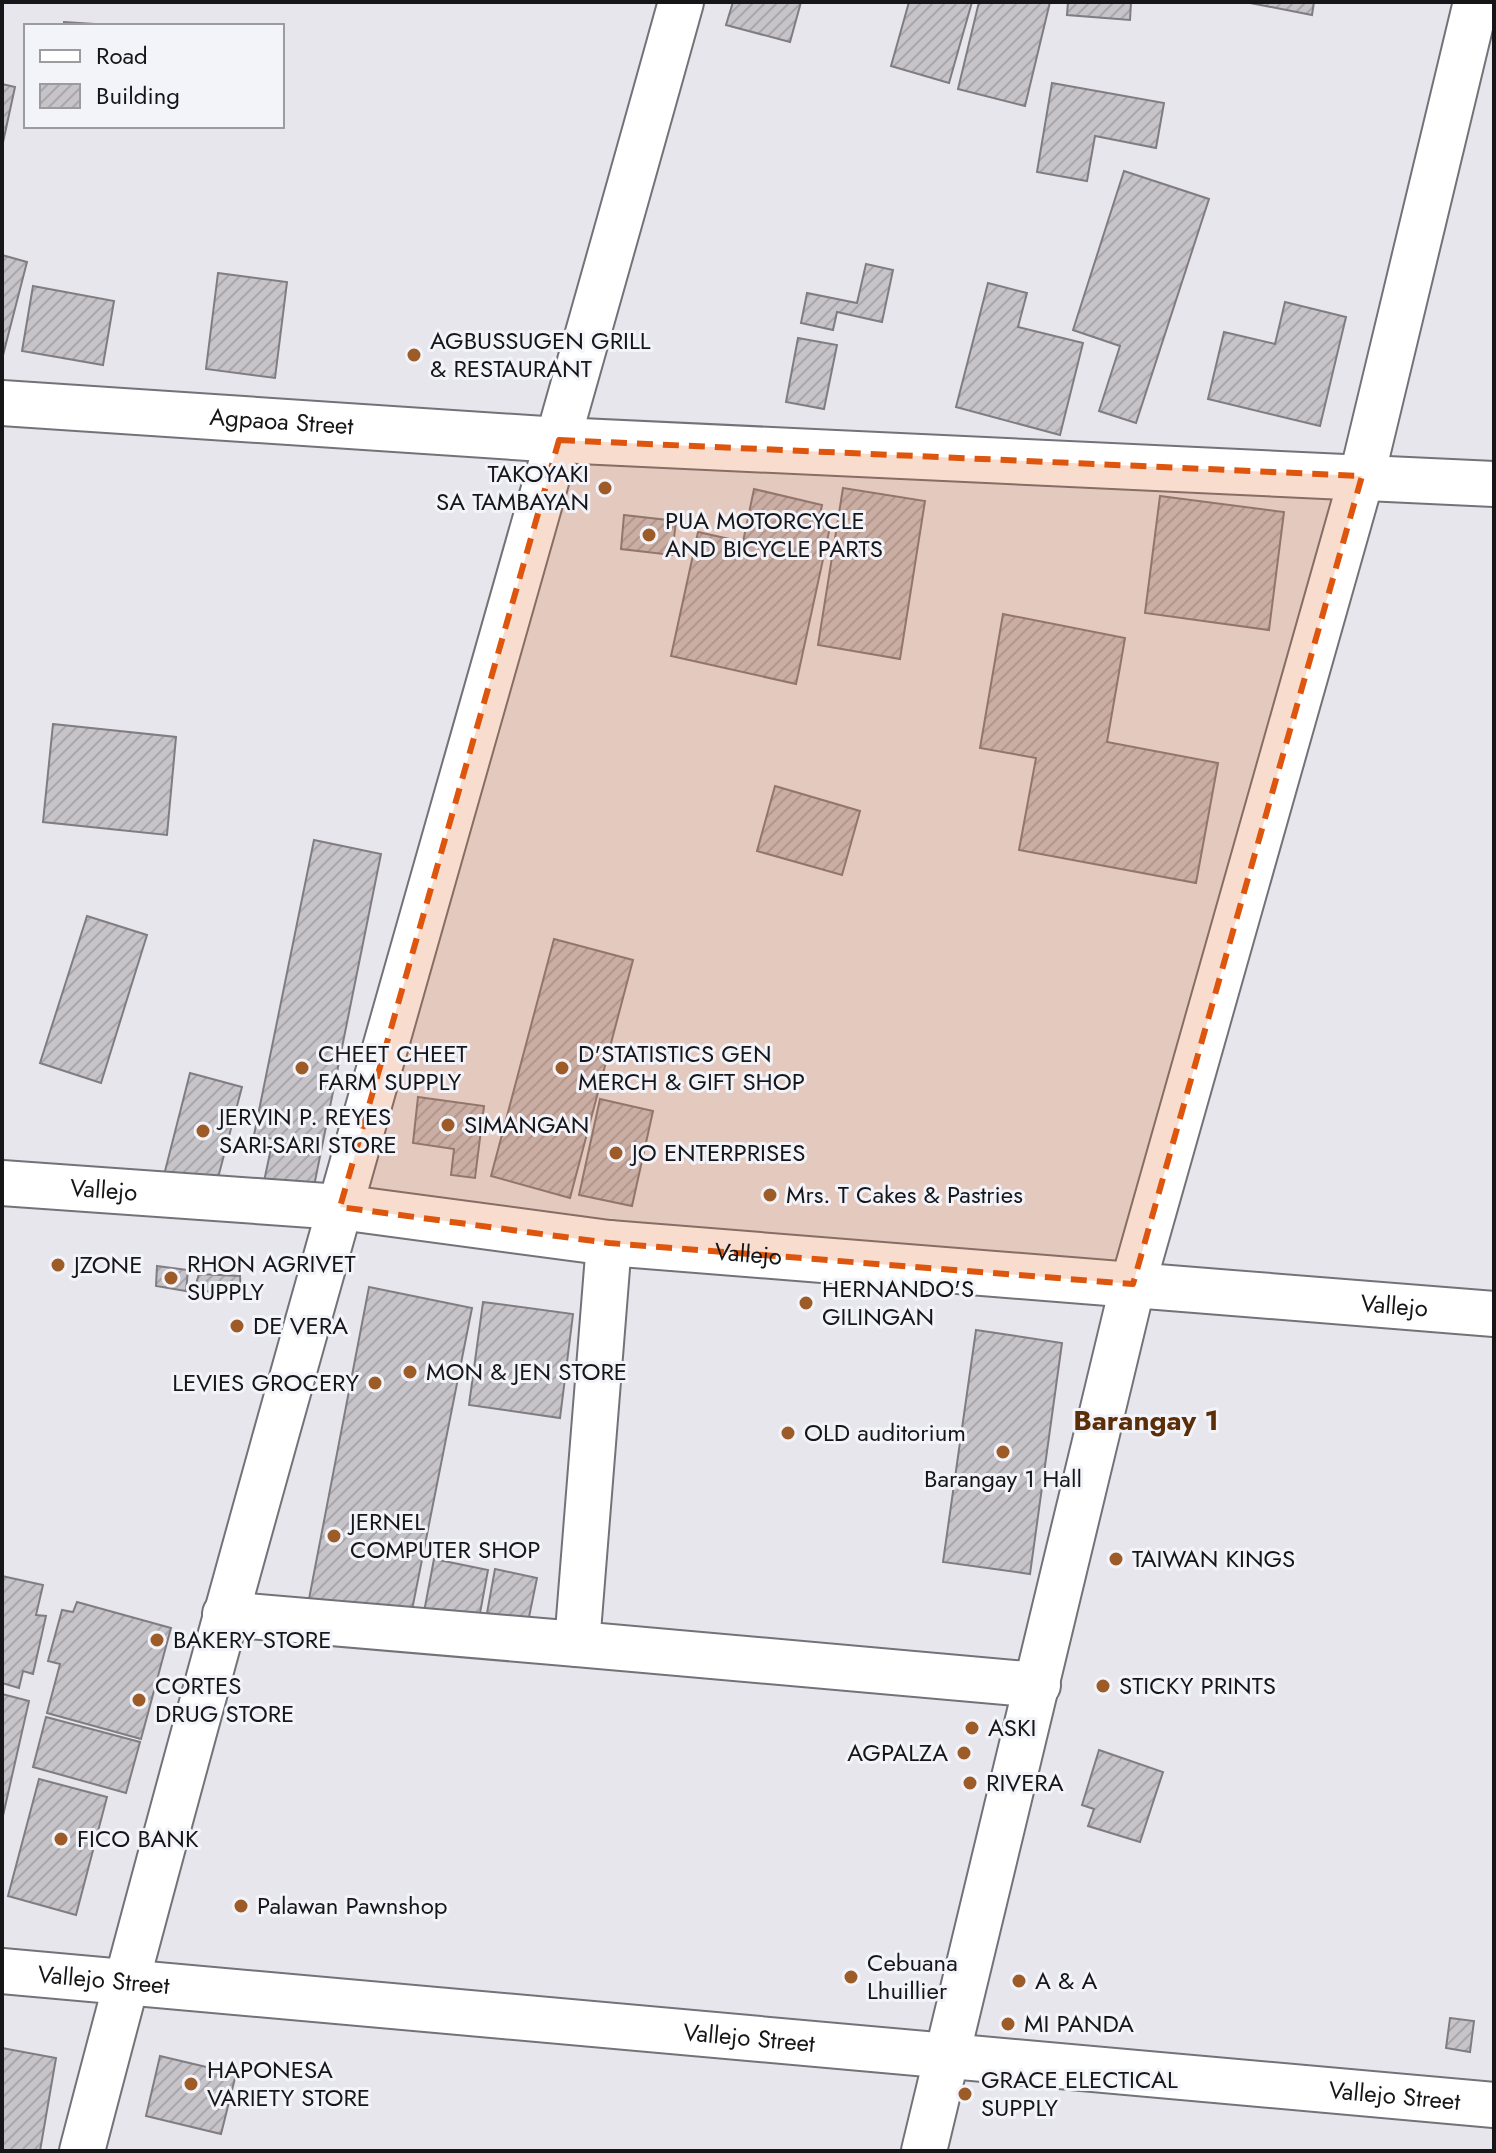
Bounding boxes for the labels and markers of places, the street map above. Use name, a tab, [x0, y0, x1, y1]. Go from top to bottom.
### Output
place label: AGBUSSUGEN GRILL & RESTAURANT	[430, 323, 651, 386]
marker: AGBUSSUGEN GRILL & RESTAURANT	[405, 346, 423, 364]
place label: TAKOYAKI SA TAMBAYAN	[436, 456, 589, 519]
marker: TAKOYAKI SA TAMBAYAN	[596, 479, 614, 497]
place label: PUA MOTORCYCLE AND BICYCLE PARTS	[665, 503, 883, 566]
marker: PUA MOTORCYCLE AND BICYCLE PARTS	[640, 526, 658, 544]
place label: CHEET CHEET FARM SUPPLY	[318, 1036, 468, 1099]
place label: D'STATISTICS GEN MERCH & GIFT SHOP	[578, 1036, 805, 1099]
marker: CHEET CHEET FARM SUPPLY	[293, 1059, 311, 1077]
marker: D'STATISTICS GEN MERCH & GIFT SHOP	[553, 1059, 571, 1077]
place label: JERVIN P. REYES SARI-SARI STORE	[216, 1099, 397, 1162]
place label: SIMANGAN	[464, 1107, 589, 1142]
marker: SIMANGAN	[439, 1116, 457, 1134]
marker: JERVIN P. REYES SARI-SARI STORE	[194, 1122, 212, 1140]
place label: JO ENTERPRISES	[629, 1135, 806, 1170]
marker: JO ENTERPRISES	[607, 1144, 625, 1162]
place label: Mrs. T Cakes & Pastries	[786, 1177, 1023, 1212]
marker: Mrs. T Cakes & Pastries	[761, 1186, 779, 1204]
place label: RHON AGRIVET SUPPLY	[187, 1246, 356, 1309]
place label: JZONE	[71, 1247, 142, 1282]
marker: JZONE	[49, 1256, 67, 1274]
marker: RHON AGRIVET SUPPLY	[162, 1269, 180, 1287]
place label: HERNANDO'S GILINGAN	[822, 1271, 974, 1334]
marker: HERNANDO'S GILINGAN	[797, 1294, 815, 1312]
place label: DE VERA	[253, 1308, 348, 1343]
marker: DE VERA	[228, 1317, 246, 1335]
place label: MON & JEN STORE	[426, 1354, 627, 1389]
marker: MON & JEN STORE	[401, 1363, 419, 1381]
place label: LEVIES GROCERY	[172, 1365, 360, 1400]
marker: LEVIES GROCERY	[366, 1374, 384, 1392]
place label: OLD auditorium	[804, 1415, 966, 1450]
marker: OLD auditorium	[779, 1424, 797, 1442]
marker: Barangay 1 Hall	[994, 1443, 1012, 1461]
place label: Barangay 1 Hall	[924, 1461, 1082, 1496]
place label: JERNEL COMPUTER SHOP	[347, 1504, 540, 1567]
marker: JERNEL COMPUTER SHOP	[325, 1527, 343, 1545]
place label: TAIWAN KINGS	[1132, 1541, 1295, 1576]
marker: TAIWAN KINGS	[1107, 1550, 1125, 1568]
place label: BAKERY STORE	[173, 1622, 331, 1657]
marker: BAKERY STORE	[148, 1631, 166, 1649]
place label: CORTES DRUG STORE	[155, 1668, 294, 1731]
place label: STICKY PRINTS	[1119, 1668, 1276, 1703]
marker: STICKY PRINTS	[1094, 1677, 1112, 1695]
marker: CORTES DRUG STORE	[130, 1691, 148, 1709]
place label: ASKI	[988, 1710, 1036, 1745]
marker: ASKI	[963, 1719, 981, 1737]
place label: AGPALZA	[847, 1735, 948, 1770]
marker: AGPALZA	[955, 1744, 973, 1762]
place label: RIVERA	[986, 1765, 1064, 1800]
marker: RIVERA	[961, 1774, 979, 1792]
place label: FICO BANK	[77, 1821, 199, 1856]
marker: FICO BANK	[52, 1830, 70, 1848]
place label: Palawan Pawnshop	[257, 1888, 447, 1923]
marker: Palawan Pawnshop	[232, 1897, 250, 1915]
place label: Cebuana Lhuillier	[867, 1945, 958, 2008]
place label: A & A	[1035, 1963, 1097, 1998]
marker: Cebuana Lhuillier	[842, 1968, 860, 1986]
marker: A & A	[1010, 1972, 1028, 1990]
place label: MI PANDA	[1024, 2006, 1134, 2041]
marker: MI PANDA	[999, 2015, 1017, 2033]
place label: HAPONESA VARIETY STORE	[207, 2052, 370, 2115]
place label: GRACE ELECTICAL SUPPLY	[981, 2062, 1178, 2125]
marker: HAPONESA VARIETY STORE	[182, 2075, 200, 2093]
marker: GRACE ELECTICAL SUPPLY	[956, 2085, 974, 2103]

